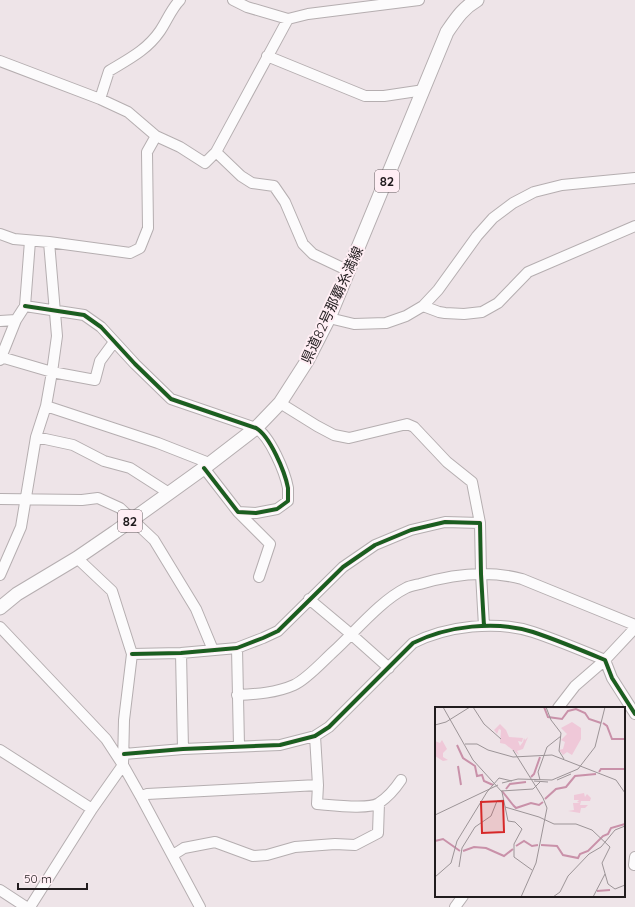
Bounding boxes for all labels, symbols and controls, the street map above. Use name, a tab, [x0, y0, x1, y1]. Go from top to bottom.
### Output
road number: 82	[375, 170, 399, 192]
street label: 県道82号那覇糸満線	[297, 243, 367, 367]
road number: 82	[118, 510, 142, 532]
inset map	[435, 707, 625, 897]
scale bar	[18, 865, 87, 891]
text: 50 m	[24, 871, 52, 886]

